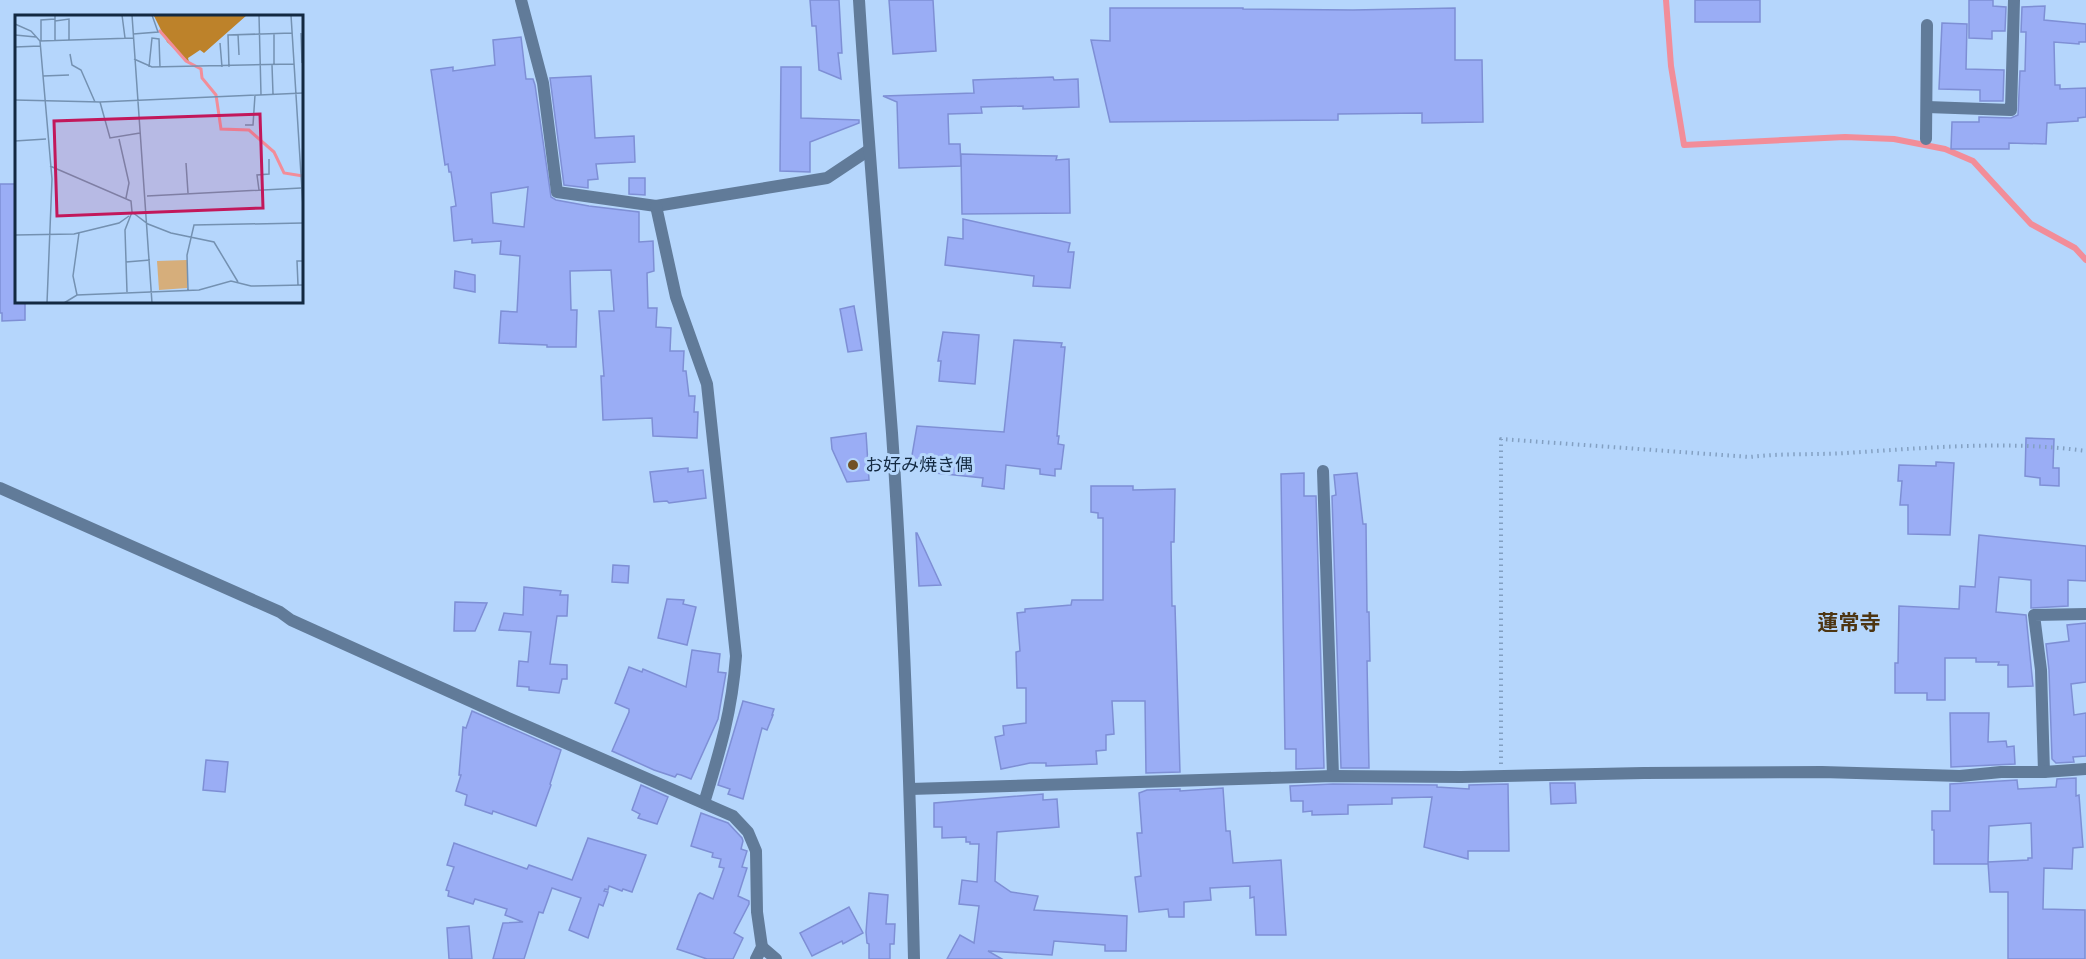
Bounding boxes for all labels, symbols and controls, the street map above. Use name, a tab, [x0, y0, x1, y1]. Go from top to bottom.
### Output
inset map	[15, 15, 303, 303]
place label: お好み焼き偶	[865, 454, 973, 475]
marker: お好み焼き偶	[846, 458, 860, 472]
district label: 蓮常寺	[1818, 610, 1881, 635]

